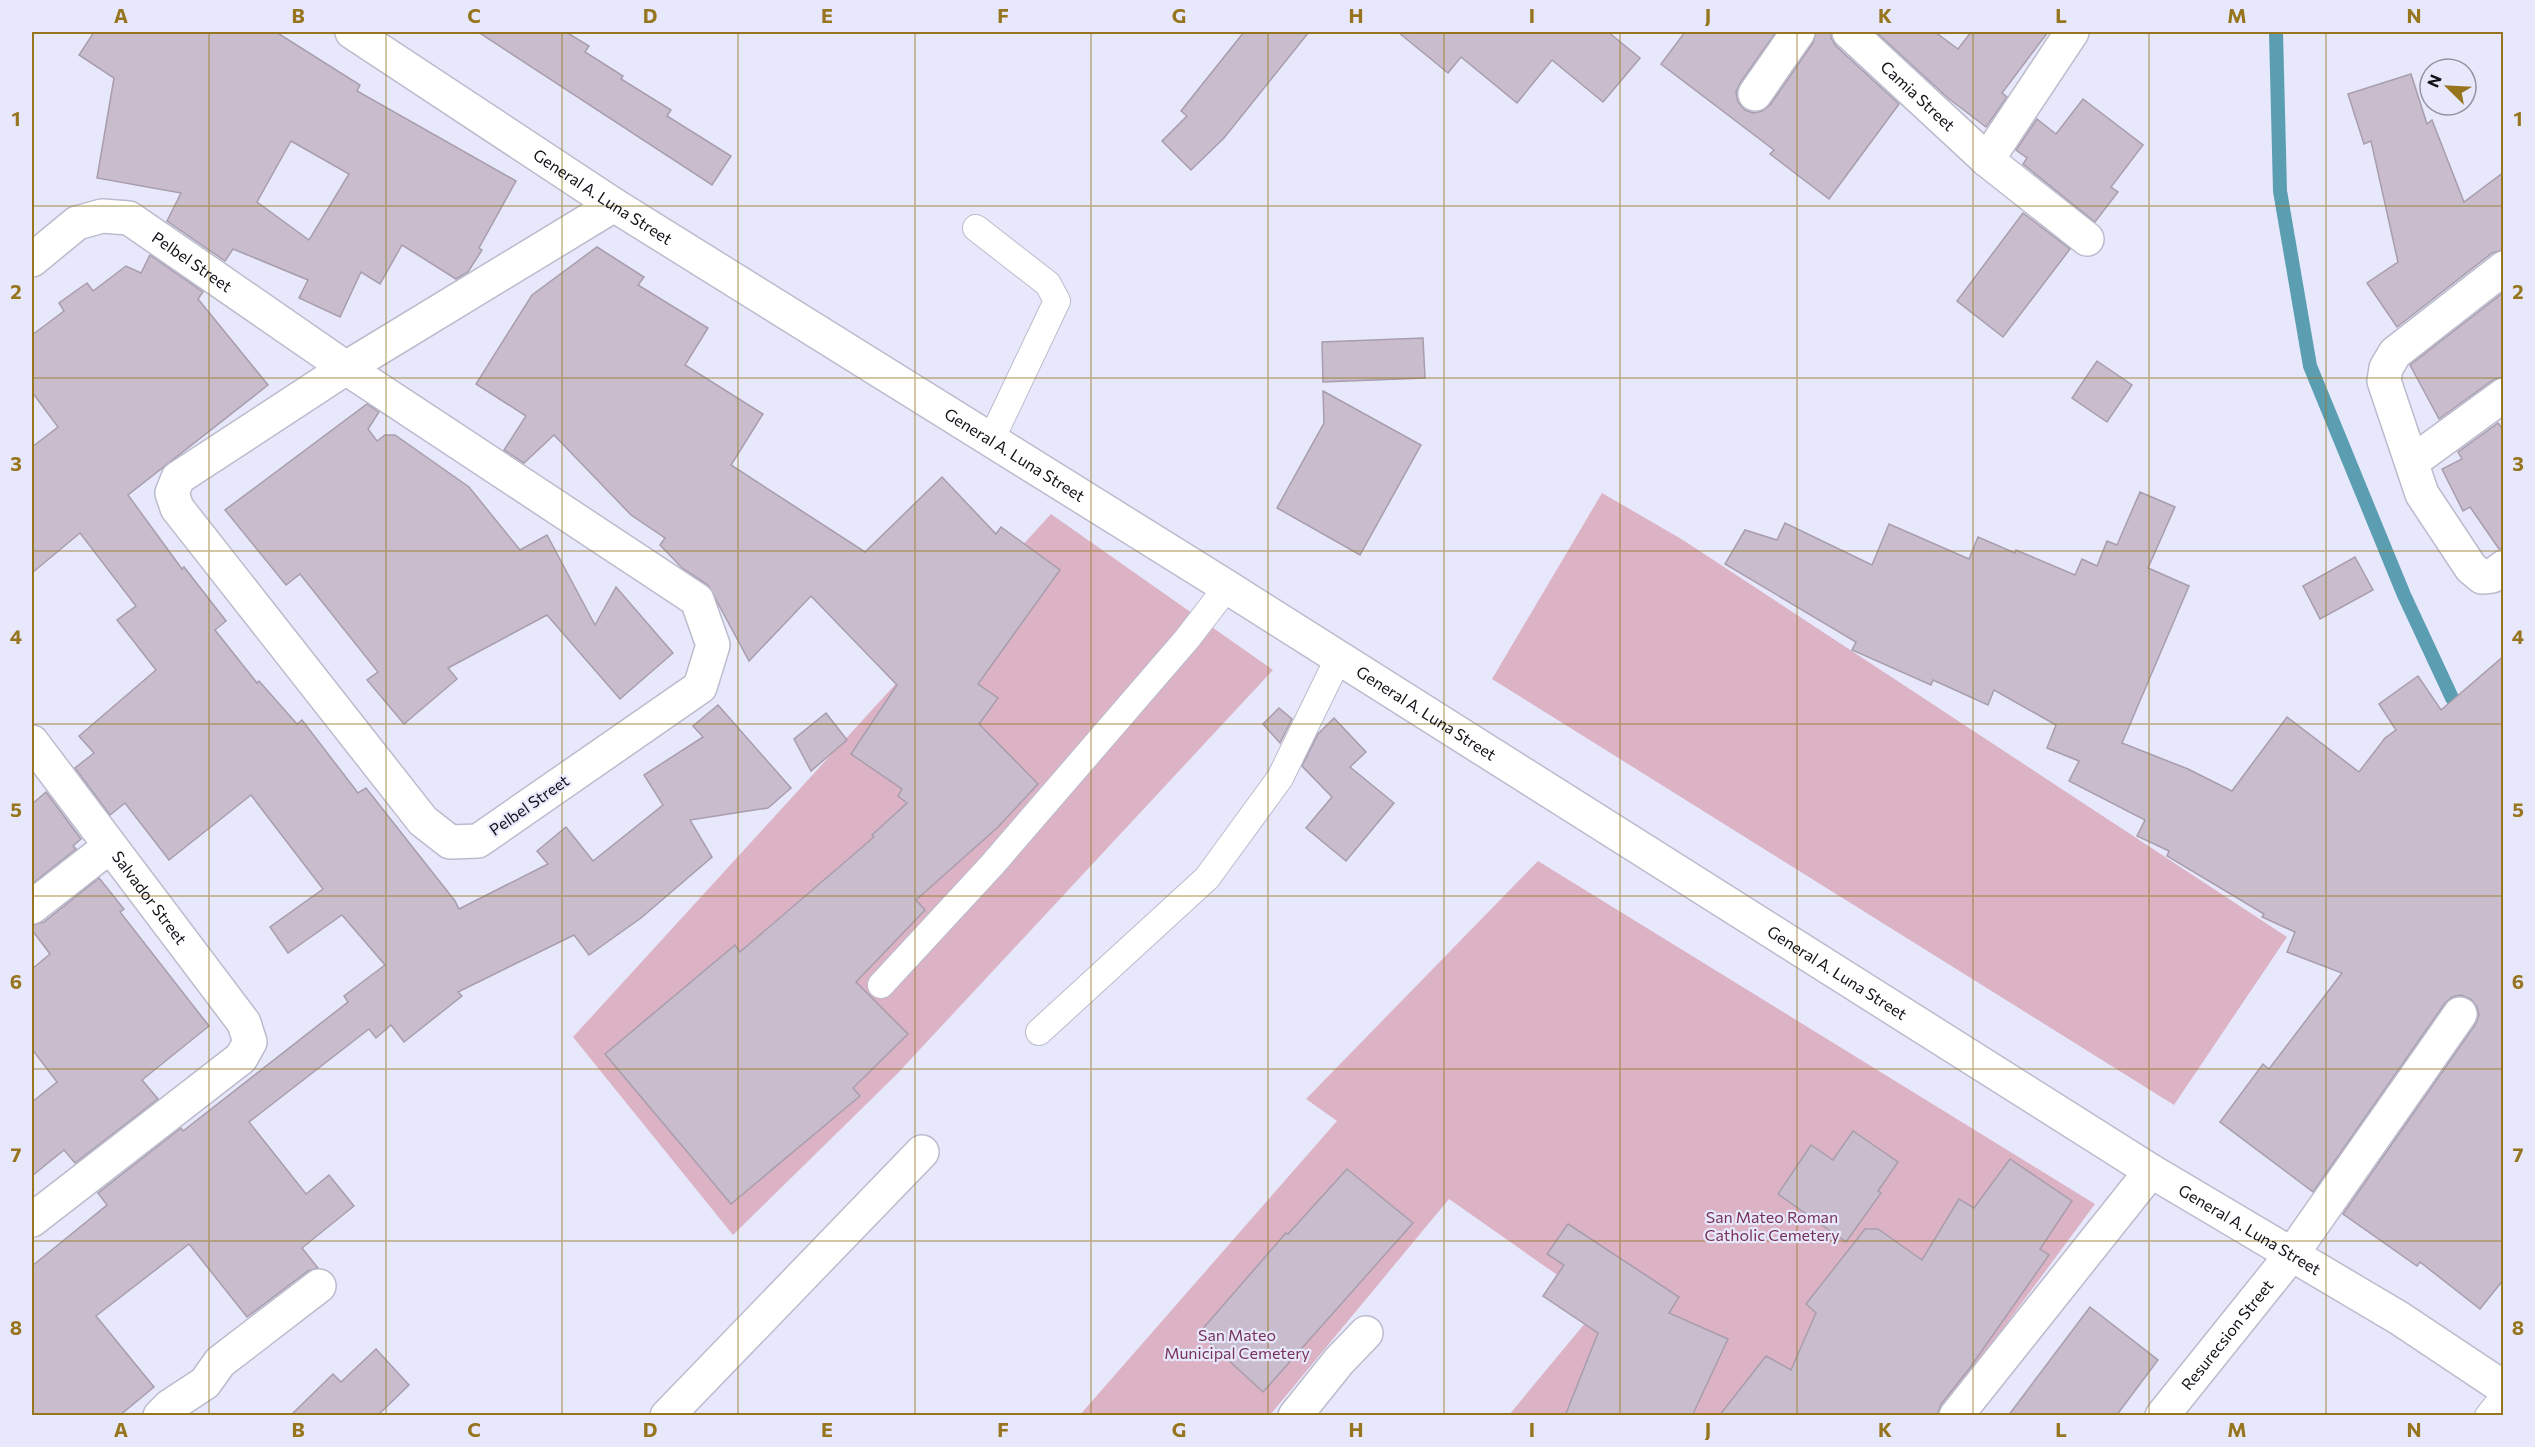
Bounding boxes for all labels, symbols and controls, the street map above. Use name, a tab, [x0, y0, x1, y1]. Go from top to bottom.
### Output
text: A	[114, 3, 128, 27]
text: B	[291, 3, 305, 27]
text: C	[467, 3, 481, 27]
text: D	[643, 3, 657, 27]
text: E	[821, 3, 833, 27]
text: F	[997, 3, 1009, 27]
text: G	[1172, 3, 1186, 27]
text: H	[1349, 3, 1364, 27]
text: I	[1529, 3, 1535, 27]
text: J	[1705, 3, 1711, 27]
text: K	[1878, 3, 1892, 27]
text: L	[2055, 3, 2067, 27]
text: M	[2227, 3, 2247, 27]
text: N	[2407, 3, 2422, 27]
street label: Camia Street	[1877, 57, 1960, 135]
north arrow	[2418, 57, 2478, 117]
text: N	[2423, 71, 2445, 90]
text: 1	[11, 106, 21, 130]
text: 1	[2513, 106, 2523, 130]
street label: General A. Luna Street	[530, 144, 676, 248]
street label: Pelbel Street	[149, 227, 236, 296]
text: 2	[10, 279, 22, 303]
text: 2	[2512, 279, 2524, 303]
street label: General A. Luna Street	[941, 403, 1089, 505]
text: 3	[10, 451, 22, 475]
text: 3	[2512, 451, 2524, 475]
text: 4	[10, 624, 22, 648]
text: 4	[2512, 624, 2524, 648]
street label: General A. Luna Street	[1353, 661, 1500, 764]
street label: Pelbel Street	[485, 770, 572, 839]
text: 5	[10, 797, 22, 821]
text: 5	[2512, 797, 2524, 821]
street label: Salvador Street	[109, 847, 191, 948]
street label: General A. Luna Street	[1764, 921, 1911, 1024]
text: 6	[10, 969, 22, 993]
text: 6	[2512, 969, 2524, 993]
text: 7	[11, 1142, 22, 1166]
text: 7	[2513, 1142, 2524, 1166]
street label: General A. Luna Street	[2176, 1180, 2325, 1279]
park label: San Mateo Roman Catholic Cemetery	[1704, 1207, 1840, 1244]
street label: Resurecsion Street	[2177, 1275, 2277, 1394]
text: 8	[10, 1315, 22, 1339]
text: 8	[2512, 1315, 2524, 1339]
park label: San Mateo Municipal Cemetery	[1164, 1325, 1310, 1362]
text: A	[114, 1417, 128, 1441]
text: B	[291, 1417, 305, 1441]
text: C	[467, 1417, 481, 1441]
text: D	[643, 1417, 657, 1441]
text: E	[821, 1417, 833, 1441]
text: F	[997, 1417, 1009, 1441]
text: G	[1172, 1417, 1186, 1441]
text: H	[1349, 1417, 1364, 1441]
text: I	[1529, 1417, 1535, 1441]
text: J	[1705, 1417, 1711, 1441]
text: K	[1878, 1417, 1892, 1441]
text: L	[2055, 1417, 2067, 1441]
text: M	[2227, 1417, 2247, 1441]
text: N	[2407, 1417, 2422, 1441]

